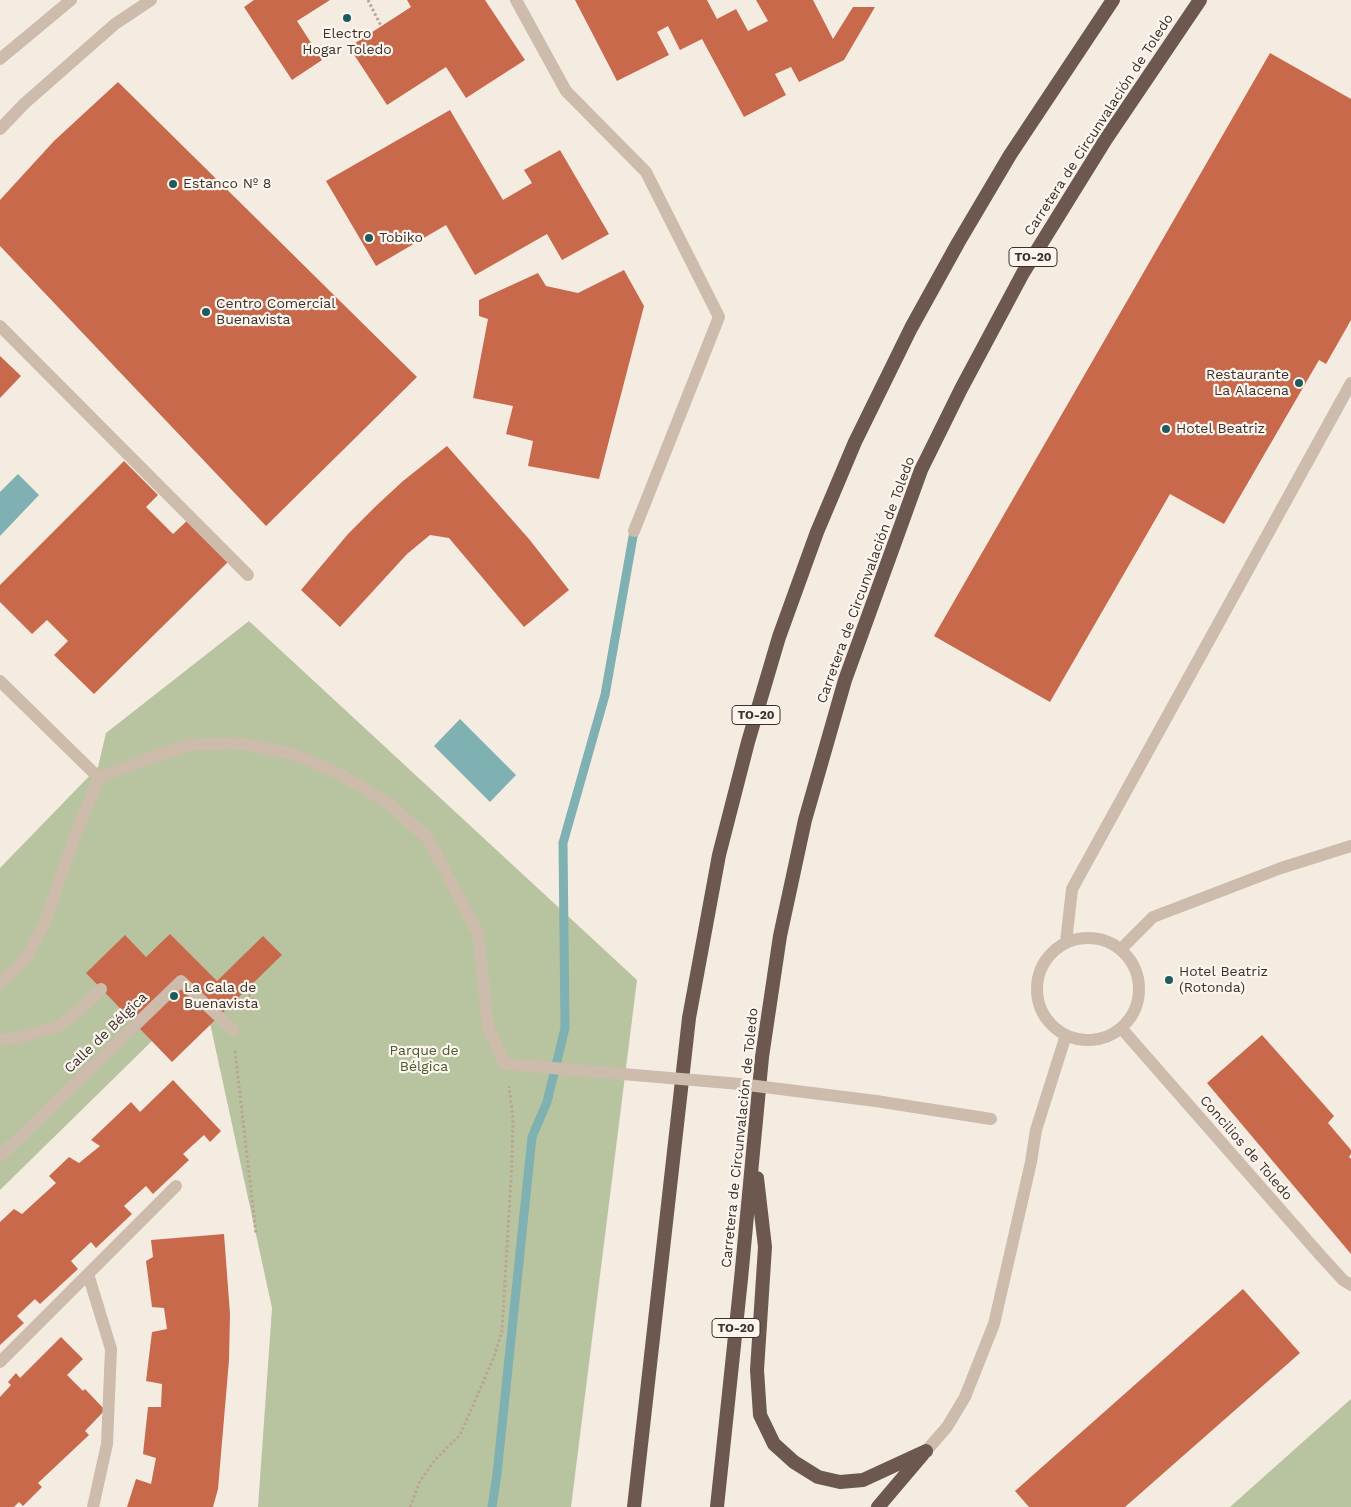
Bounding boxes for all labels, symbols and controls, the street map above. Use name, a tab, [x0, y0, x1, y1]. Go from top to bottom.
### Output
street label: Carretera de Circunvalación de Toledo	[1021, 11, 1177, 239]
marker: Electro Hogar Toledo	[341, 12, 353, 24]
place label: Electro Hogar Toledo	[302, 26, 392, 58]
place label: Estanco Nº 8	[183, 176, 271, 192]
marker: Estanco Nº 8	[167, 178, 179, 190]
place label: Tobiko	[379, 230, 423, 246]
marker: Tobiko	[363, 232, 375, 244]
road number: TO-20	[1009, 248, 1057, 266]
place label: Centro Comercial Buenavista	[216, 296, 335, 328]
marker: Centro Comercial Buenavista	[200, 306, 212, 318]
place label: Restaurante La Alacena	[1206, 367, 1289, 400]
marker: Restaurante La Alacena	[1293, 377, 1305, 389]
place label: Hotel Beatriz	[1176, 421, 1265, 437]
marker: Hotel Beatriz	[1160, 423, 1172, 435]
street label: Carretera de Circunvalación de Toledo	[813, 454, 919, 706]
road number: TO-20	[732, 706, 780, 724]
place label: Hotel Beatriz (Rotonda)	[1179, 964, 1268, 996]
marker: Hotel Beatriz (Rotonda)	[1163, 974, 1175, 986]
place label: La Cala de Buenavista	[184, 980, 258, 1012]
street label: Calle de Bélgica	[61, 989, 151, 1077]
marker: La Cala de Buenavista	[168, 990, 180, 1002]
street label: Carretera de Circunvalación de Toledo	[718, 1007, 762, 1269]
park label: Parque de Bélgica	[389, 1043, 459, 1076]
street label: Concilios de Toledo	[1196, 1092, 1296, 1204]
road number: TO-20	[712, 1319, 760, 1338]

